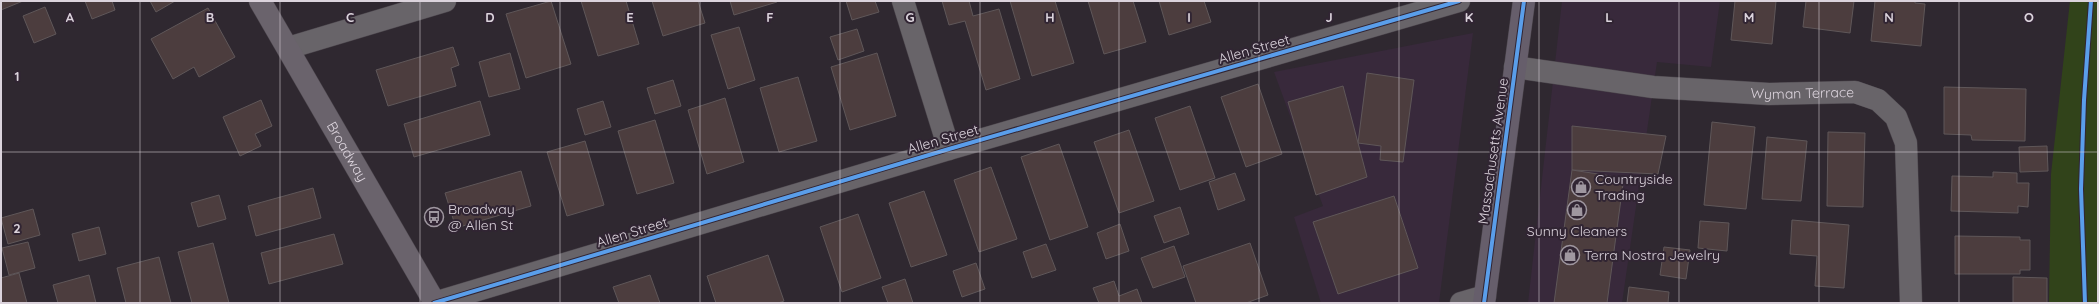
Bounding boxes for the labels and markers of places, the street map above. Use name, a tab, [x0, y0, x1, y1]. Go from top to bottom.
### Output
place label: Countryside Trading	[1595, 170, 1673, 204]
shop icon: Countryside Trading	[1570, 176, 1592, 198]
shop icon: Sunny Cleaners	[1566, 199, 1588, 221]
place label: Broadway @ Allen St	[448, 200, 515, 234]
bus stop icon: Broadway @ Allen St	[423, 206, 445, 228]
place label: Sunny Cleaners	[1527, 222, 1627, 240]
shop icon: Terra Nostra Jewelry	[1559, 244, 1581, 266]
place label: Terra Nostra Jewelry	[1584, 246, 1720, 264]

